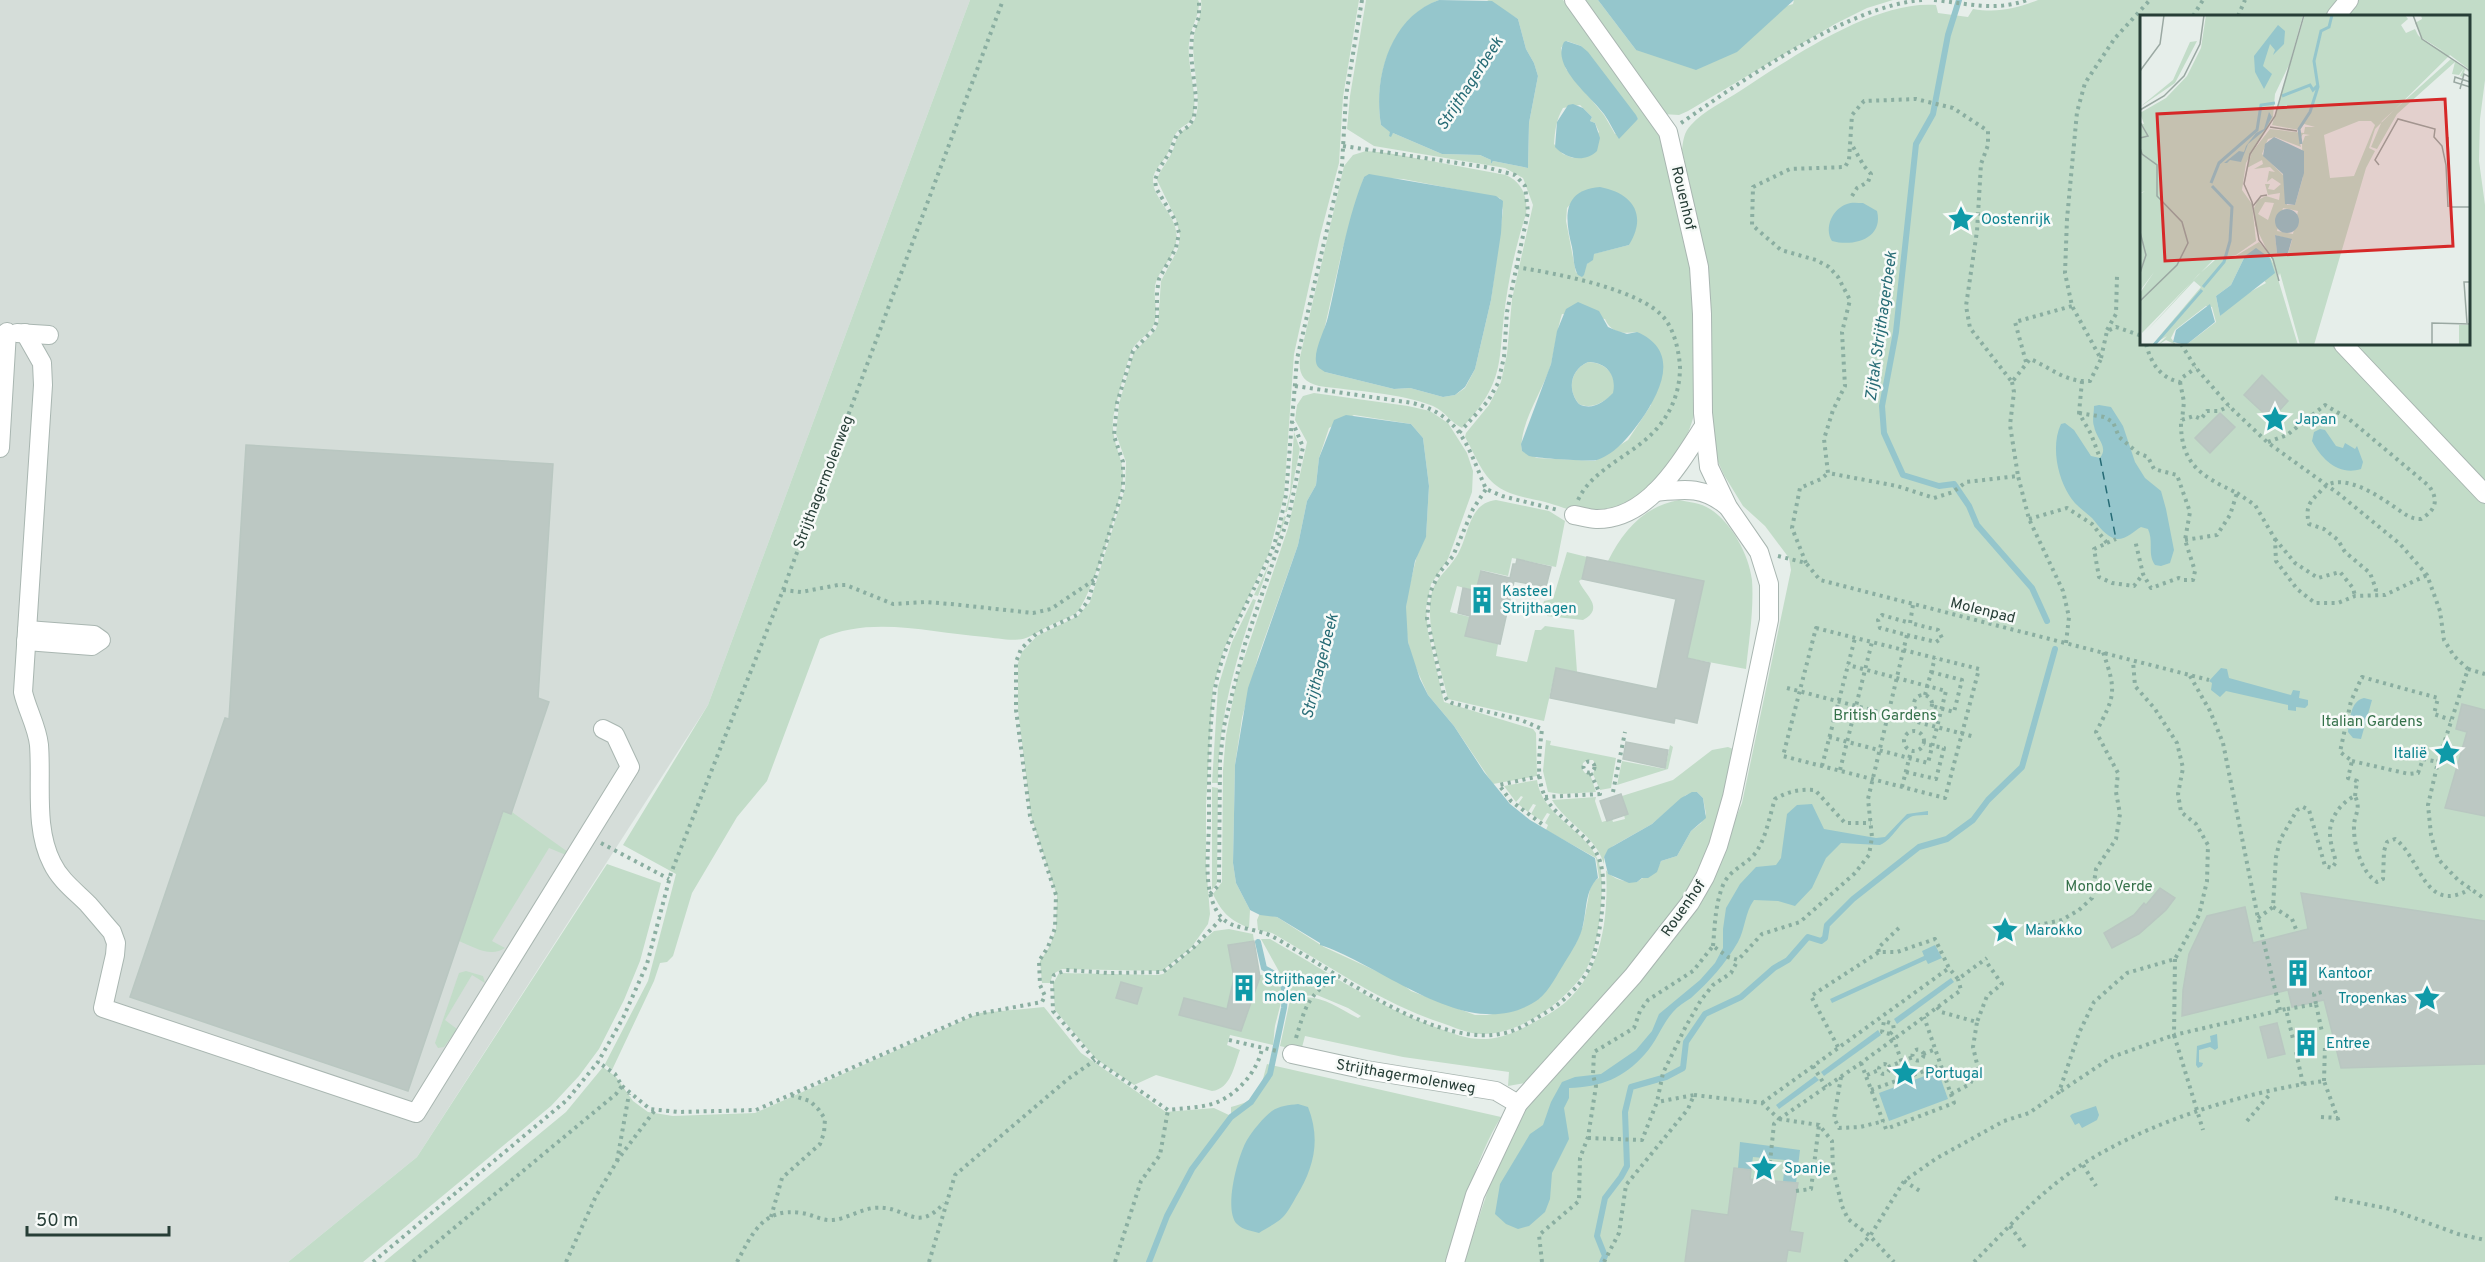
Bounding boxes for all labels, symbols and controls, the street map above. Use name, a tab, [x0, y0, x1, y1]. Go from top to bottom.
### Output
inset map	[2140, 15, 2470, 345]
water label: Strijthagerbeek	[1433, 33, 1509, 135]
street label: Rouenhof	[1666, 165, 1699, 232]
place icon: Oostenrijk	[1946, 204, 1976, 234]
place label: Oostenrijk	[1981, 211, 2051, 230]
water label: Zijtak Strijthagerbeek	[1862, 249, 1903, 403]
place icon: Japan	[2260, 404, 2290, 434]
place label: Japan	[2295, 411, 2337, 430]
street label: Strijthagermolenweg	[790, 413, 859, 552]
place label: Kasteel Strijthagen	[1502, 583, 1577, 619]
building icon: Kasteel Strijthagen	[1467, 585, 1497, 615]
street label: Molenpad	[1948, 594, 2017, 629]
water label: Strijthagerbeek	[1298, 611, 1344, 721]
park label: British Gardens	[1833, 707, 1937, 726]
park label: Italian Gardens	[2321, 713, 2423, 732]
place icon: Italië	[2432, 738, 2462, 768]
place label: Italië	[2394, 745, 2427, 764]
street label: Rouenhof	[1658, 877, 1711, 941]
park label: Mondo Verde	[2065, 878, 2153, 897]
place icon: Marokko	[1990, 915, 2020, 945]
place label: Marokko	[2025, 922, 2082, 941]
building icon: Kantoor	[2283, 958, 2313, 988]
place label: Kantoor	[2318, 965, 2372, 984]
place label: Strijthager molen	[1264, 971, 1336, 1007]
building icon: Strijthager molen	[1229, 973, 1259, 1003]
place icon: Tropenkas	[2412, 983, 2442, 1013]
place label: Tropenkas	[2338, 990, 2407, 1009]
building icon: Entree	[2291, 1028, 2321, 1058]
place label: Entree	[2326, 1035, 2370, 1054]
street label: Strijthagermolenweg	[1335, 1056, 1477, 1099]
place icon: Portugal	[1890, 1058, 1920, 1088]
place label: Portugal	[1925, 1065, 1983, 1084]
place icon: Spanje	[1749, 1153, 1779, 1183]
place label: Spanje	[1784, 1160, 1831, 1179]
scale bar	[27, 1199, 170, 1237]
text: 50 m	[36, 1210, 78, 1233]

